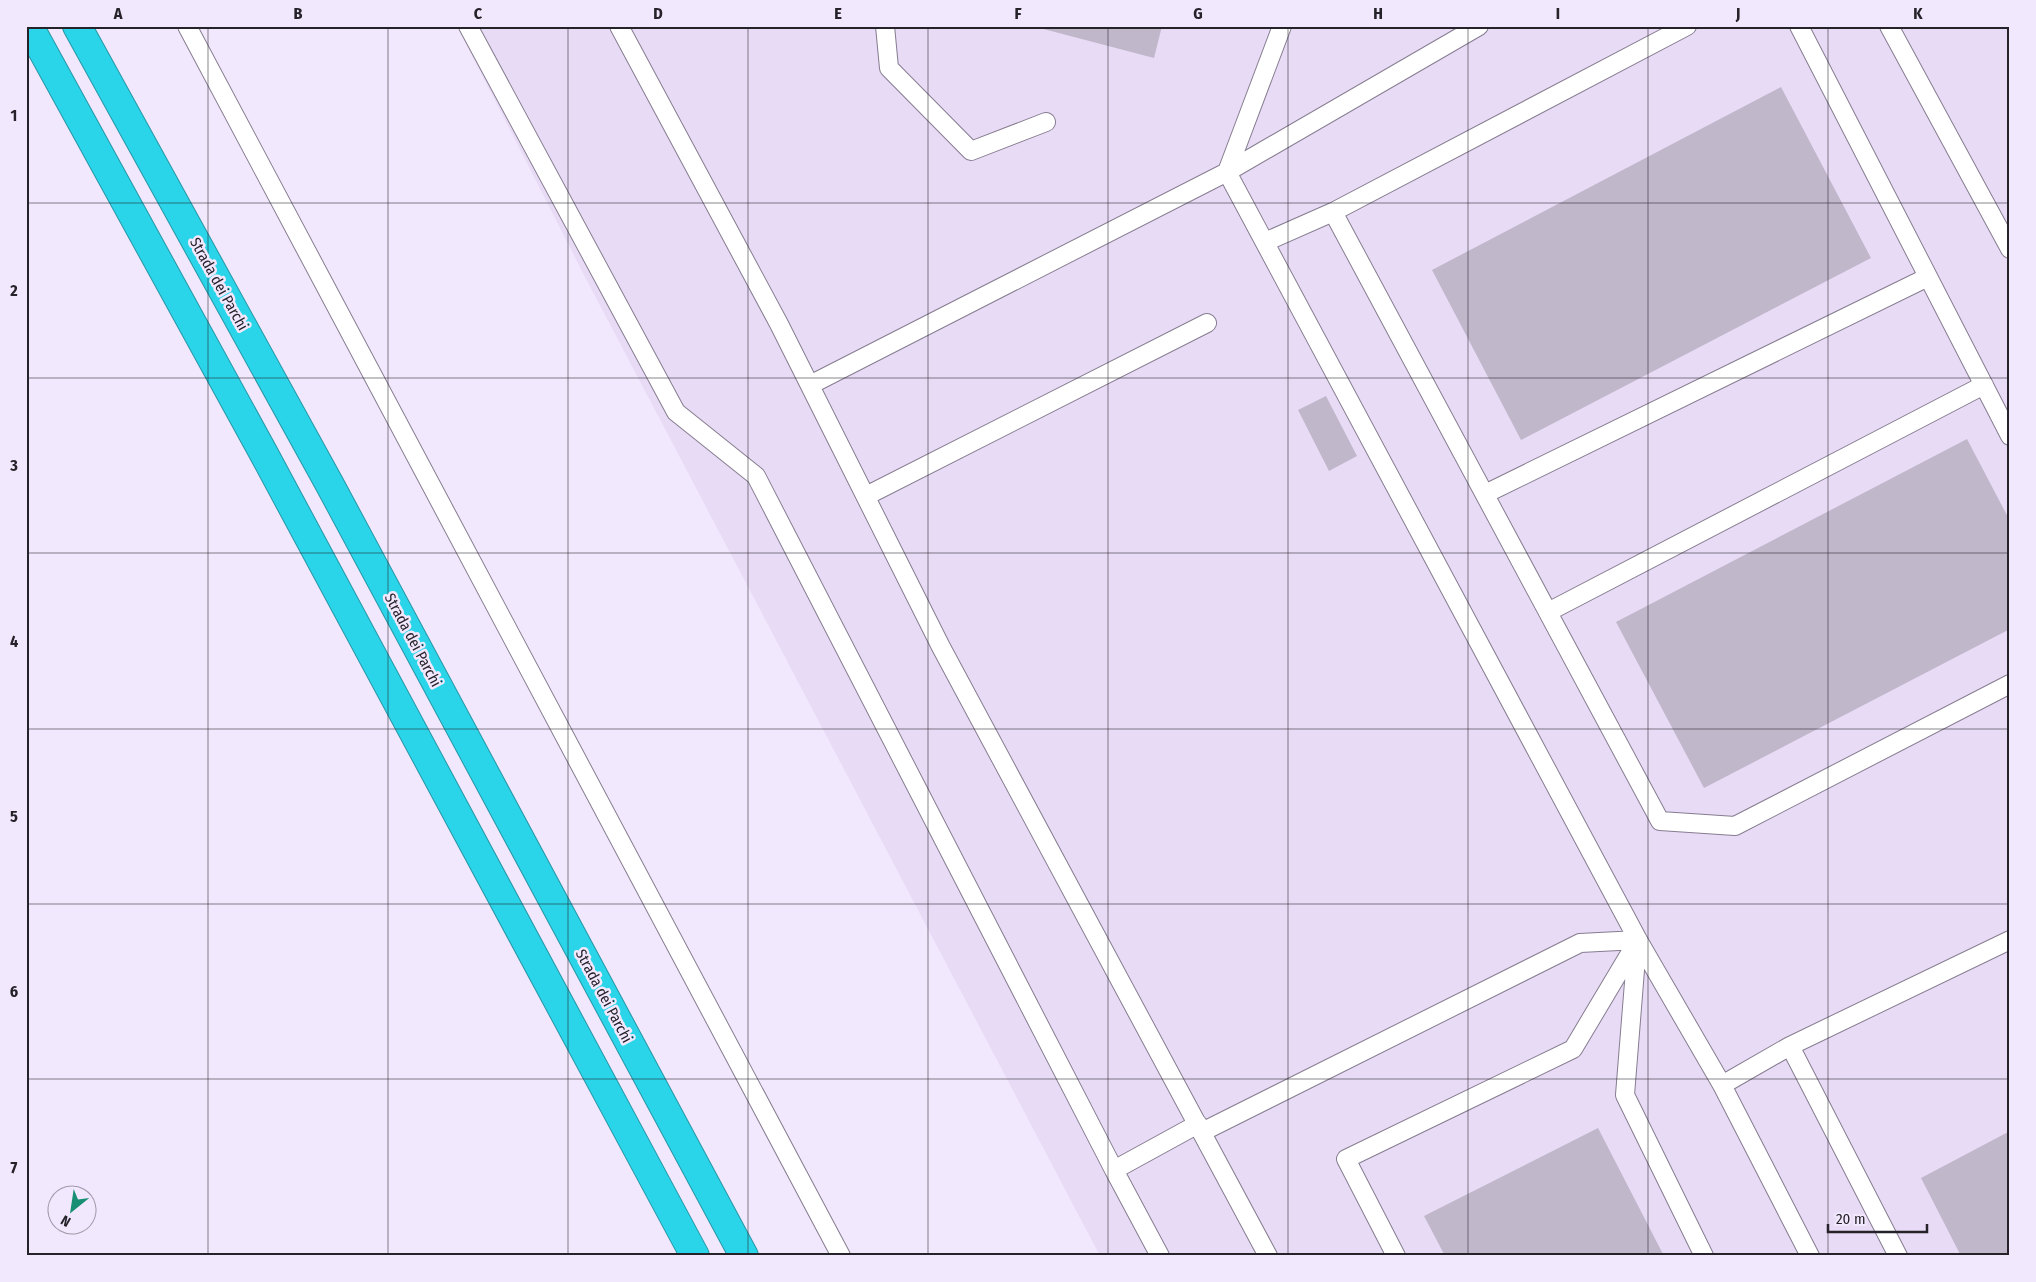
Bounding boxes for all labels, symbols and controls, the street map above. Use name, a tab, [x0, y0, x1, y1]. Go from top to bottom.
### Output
text: A	[113, 4, 123, 23]
text: B	[294, 4, 303, 23]
text: C	[474, 4, 483, 23]
text: D	[653, 4, 663, 23]
text: E	[834, 4, 842, 23]
text: F	[1014, 4, 1022, 23]
text: G	[1193, 4, 1203, 23]
text: H	[1373, 4, 1383, 23]
text: I	[1556, 4, 1560, 23]
text: J	[1735, 4, 1740, 23]
text: K	[1913, 4, 1923, 23]
text: 1	[11, 106, 17, 125]
street label: Strada dei Parchi	[186, 234, 252, 334]
text: 2	[9, 281, 18, 300]
text: 3	[9, 456, 18, 475]
street label: Strada dei Parchi	[381, 590, 445, 690]
text: 4	[10, 632, 18, 651]
text: 5	[10, 807, 18, 826]
street label: Strada dei Parchi	[572, 946, 636, 1046]
text: 6	[10, 982, 18, 1001]
text: 7	[11, 1158, 18, 1177]
north arrow	[48, 1184, 98, 1234]
scale bar	[1828, 1202, 1927, 1234]
text: 20 m	[1836, 1210, 1866, 1228]
text: N	[58, 1211, 74, 1230]

